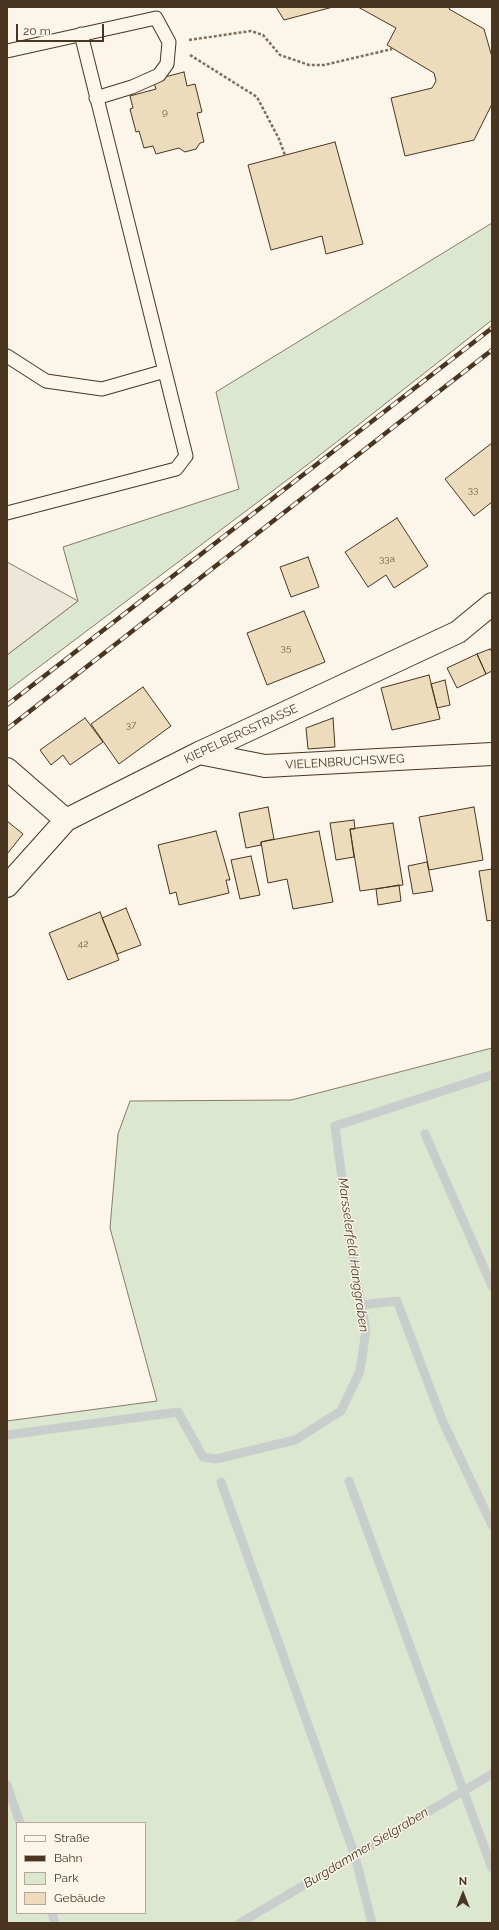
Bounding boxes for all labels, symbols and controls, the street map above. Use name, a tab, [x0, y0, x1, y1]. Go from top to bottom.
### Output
scale bar	[18, 16, 106, 42]
text: 20 m	[23, 24, 51, 38]
house number: 9	[162, 106, 168, 118]
house number: 33	[468, 484, 478, 496]
house number: 33a	[379, 553, 395, 565]
house number: 35	[281, 642, 291, 654]
street label: KIEPELBERGSTRASSE	[182, 701, 300, 767]
house number: 37	[126, 719, 136, 731]
street label: VIELENBRUCHSWEG	[285, 752, 405, 772]
house number: 42	[78, 938, 88, 950]
water label: Marsselerfeld Hanggraben	[334, 1177, 372, 1333]
water label: Burgdammer Sielgraben	[301, 1804, 431, 1892]
legend	[16, 1822, 146, 1914]
text: Straße	[54, 1831, 90, 1845]
text: Bahn	[54, 1851, 83, 1865]
text: Park	[54, 1871, 79, 1885]
north arrow	[443, 1874, 483, 1914]
text: N	[459, 1875, 467, 1888]
text: Gebäude	[54, 1891, 105, 1905]

